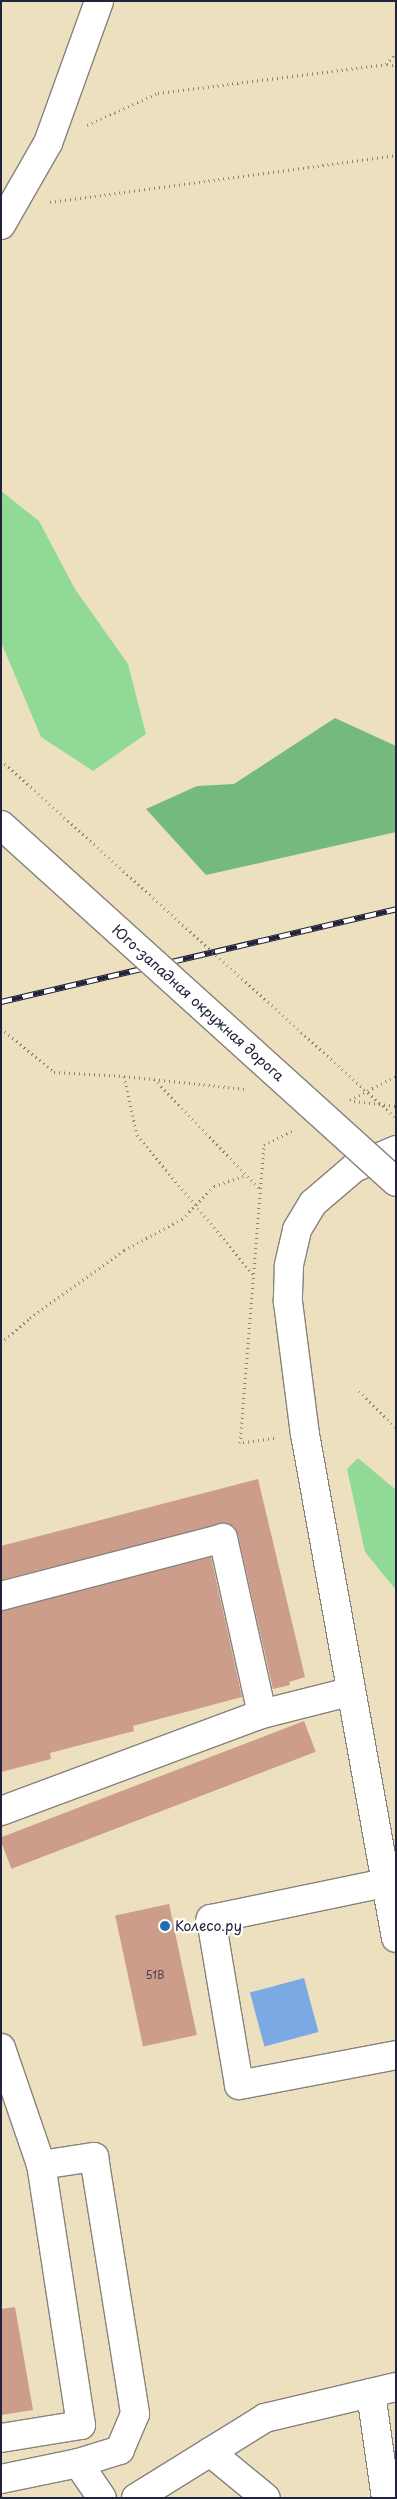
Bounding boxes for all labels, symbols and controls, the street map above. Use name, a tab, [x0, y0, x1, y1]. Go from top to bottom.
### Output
street label: Юго-западная окружная дорога	[108, 921, 288, 1085]
place label: Колесо.ру	[175, 1918, 242, 1934]
marker: Колесо.ру	[159, 1920, 171, 1932]
house number: 51В	[145, 1968, 165, 1982]

